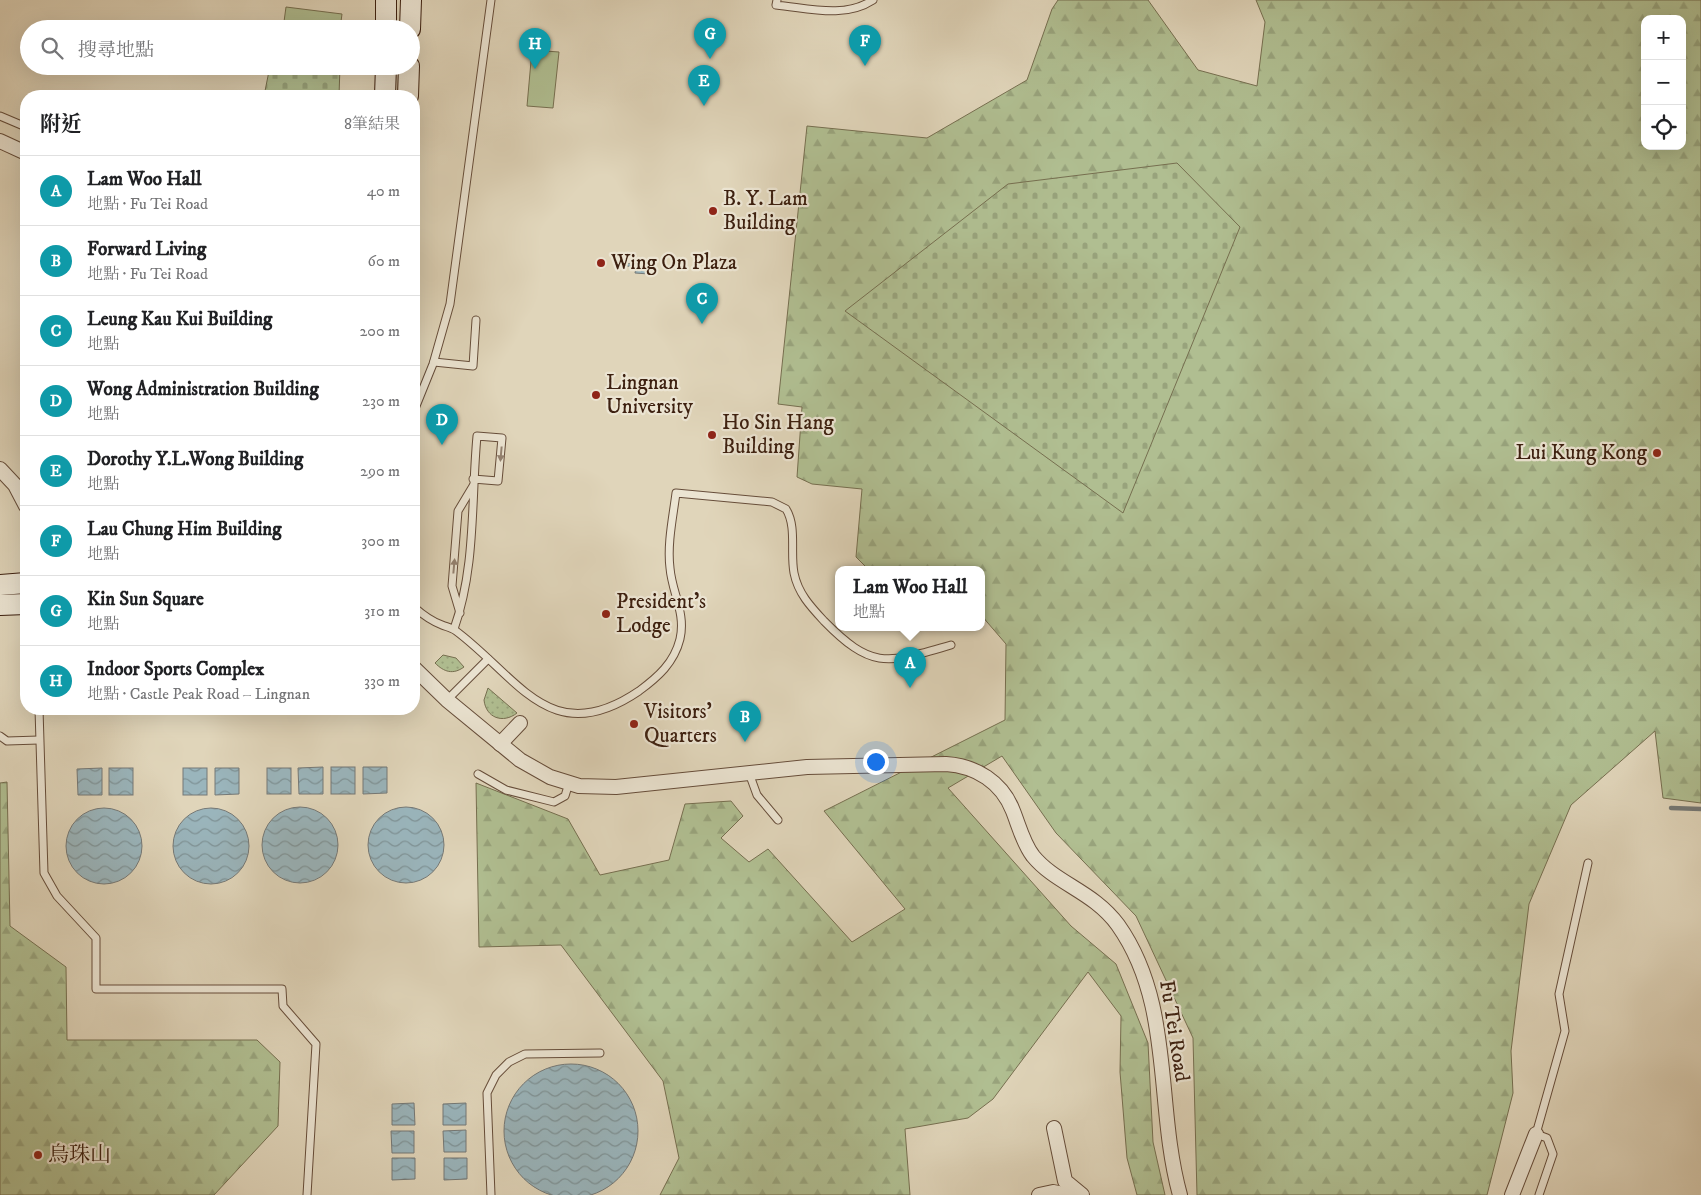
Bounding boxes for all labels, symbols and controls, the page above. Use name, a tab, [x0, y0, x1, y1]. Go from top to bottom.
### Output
map controls	[1641, 15, 1686, 150]
button: +	[1641, 15, 1686, 60]
pin: G	[694, 18, 726, 59]
search box	[20, 20, 420, 75]
pin: F	[849, 25, 881, 66]
pin: H	[519, 28, 551, 69]
icon: search	[38, 34, 66, 62]
text: 搜尋地點	[78, 39, 154, 62]
button: −	[1641, 60, 1686, 105]
pin: E	[688, 65, 720, 106]
button: locate	[1641, 105, 1686, 150]
text: 附近	[40, 112, 82, 138]
text: 8筆結果	[344, 114, 400, 134]
text: Lam Woo Hall	[87, 168, 202, 191]
text: A	[51, 181, 61, 201]
text: 40 m	[367, 181, 400, 201]
place label: B. Y. Lam Building	[723, 186, 808, 236]
text: 地點 · Fu Tei Road	[87, 194, 208, 214]
marker: B. Y. Lam Building	[707, 205, 719, 217]
text: Forward Living	[87, 238, 206, 261]
place label: Wing On Plaza	[610, 250, 737, 276]
text: B	[51, 251, 61, 271]
text: 60 m	[368, 251, 400, 271]
marker: Wing On Plaza	[595, 257, 607, 269]
text: 地點 · Fu Tei Road	[87, 264, 208, 284]
pin: C	[686, 283, 718, 324]
text: Leung Kau Kui Building	[87, 308, 272, 331]
text: C	[51, 321, 61, 341]
text: 200 m	[359, 321, 400, 341]
text: 地點	[87, 334, 119, 354]
place label: Lingnan University	[606, 370, 694, 420]
text: Wong Administration Building	[87, 378, 319, 401]
marker: Lingnan University	[590, 389, 602, 401]
text: D	[50, 391, 62, 411]
text: 230 m	[362, 391, 400, 411]
text: 地點	[87, 404, 119, 424]
pin: D	[426, 404, 458, 445]
place label: Ho Sin Hang Building	[722, 410, 834, 460]
marker: Ho Sin Hang Building	[706, 429, 718, 441]
place label: Lui Kung Kong	[1515, 440, 1648, 466]
one-way arrow	[496, 446, 504, 462]
marker: Lui Kung Kong	[1651, 447, 1663, 459]
text: Dorothy Y.L.Wong Building	[87, 448, 303, 471]
text: E	[50, 461, 62, 481]
text: 290 m	[360, 461, 400, 481]
text: 地點	[87, 474, 119, 494]
text: Lau Chung Him Building	[87, 518, 282, 541]
text: F	[51, 531, 61, 551]
text: 300 m	[361, 531, 400, 551]
text: 地點	[87, 544, 119, 564]
one-way arrow	[450, 558, 458, 574]
popup	[835, 566, 985, 631]
text: Lam Woo Hall	[853, 576, 967, 599]
text: Kin Sun Square	[87, 588, 204, 611]
place label: President's Lodge	[616, 589, 706, 639]
text: G	[50, 601, 62, 621]
text: 310 m	[364, 601, 400, 621]
text: 地點	[853, 602, 885, 622]
marker: President's Lodge	[600, 608, 612, 620]
text: 地點	[87, 614, 119, 634]
pin: A	[894, 647, 926, 688]
text: Indoor Sports Complex	[87, 658, 264, 681]
text: H	[49, 671, 63, 691]
text: 330 m	[364, 671, 400, 691]
text: 地點 · Castle Peak Road – Lingnan	[87, 684, 310, 704]
place label: Visitors' Quarters	[643, 699, 717, 749]
pin: B	[729, 701, 761, 742]
marker: Visitors' Quarters	[628, 718, 640, 730]
your location	[863, 749, 889, 775]
street label: Fu Tei Road	[1153, 978, 1195, 1084]
place label: 烏珠山	[48, 1142, 111, 1168]
marker: 烏珠山	[32, 1149, 44, 1161]

